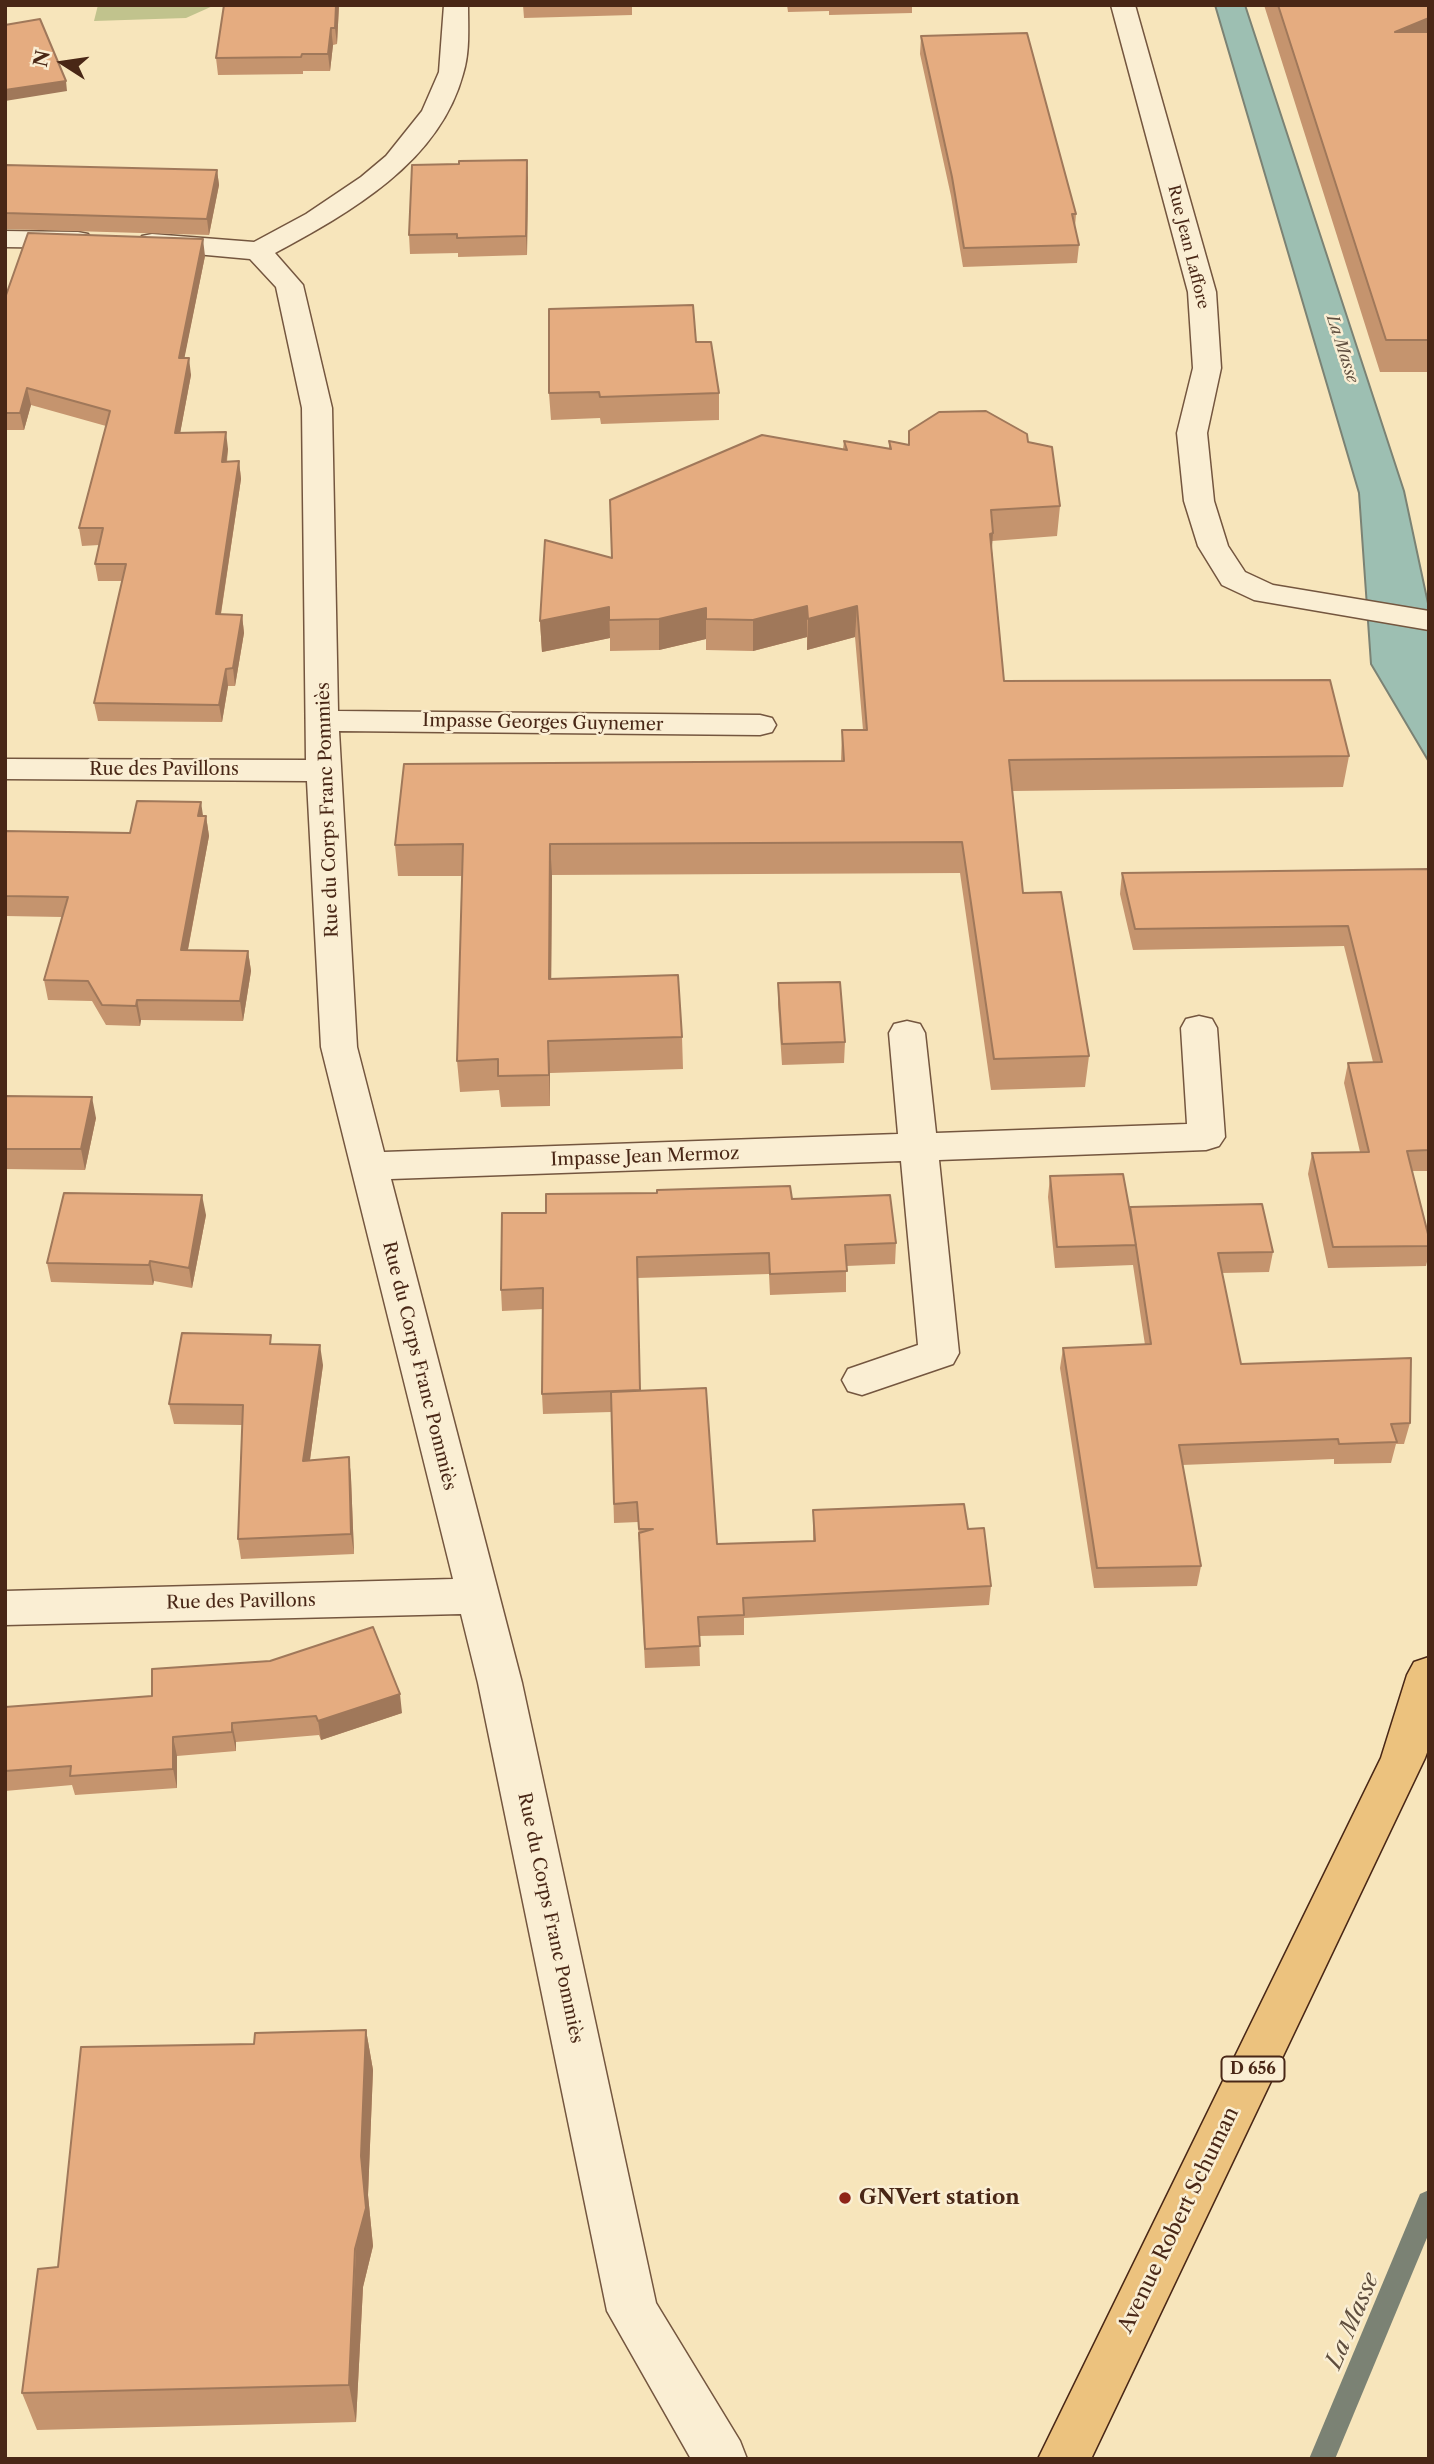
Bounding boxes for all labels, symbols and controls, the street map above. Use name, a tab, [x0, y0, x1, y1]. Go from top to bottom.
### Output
north arrow	[28, 28, 98, 98]
text: N	[29, 48, 55, 69]
street label: Rue Jean Laffore	[1163, 183, 1213, 311]
water label: La Masse	[1322, 313, 1362, 385]
street label: Rue du Corps Franc Pommiès	[313, 682, 343, 938]
street label: Impasse Georges Guynemer	[422, 710, 664, 736]
street label: Rue des Pavillons	[89, 759, 239, 781]
street label: Impasse Jean Mermoz	[550, 1143, 740, 1171]
street label: Rue du Corps Franc Pommiès	[378, 1239, 460, 1493]
street label: Rue des Pavillons	[166, 1590, 316, 1614]
street label: Rue du Corps Franc Pommiès	[513, 1791, 587, 2045]
road number: D 656	[1222, 2056, 1284, 2082]
street label: Avenue Robert Schuman	[1113, 2103, 1245, 2337]
place label: GNVert station	[859, 2185, 1020, 2211]
marker: GNVert station	[837, 2190, 853, 2206]
water label: La Masse	[1321, 2269, 1385, 2373]

